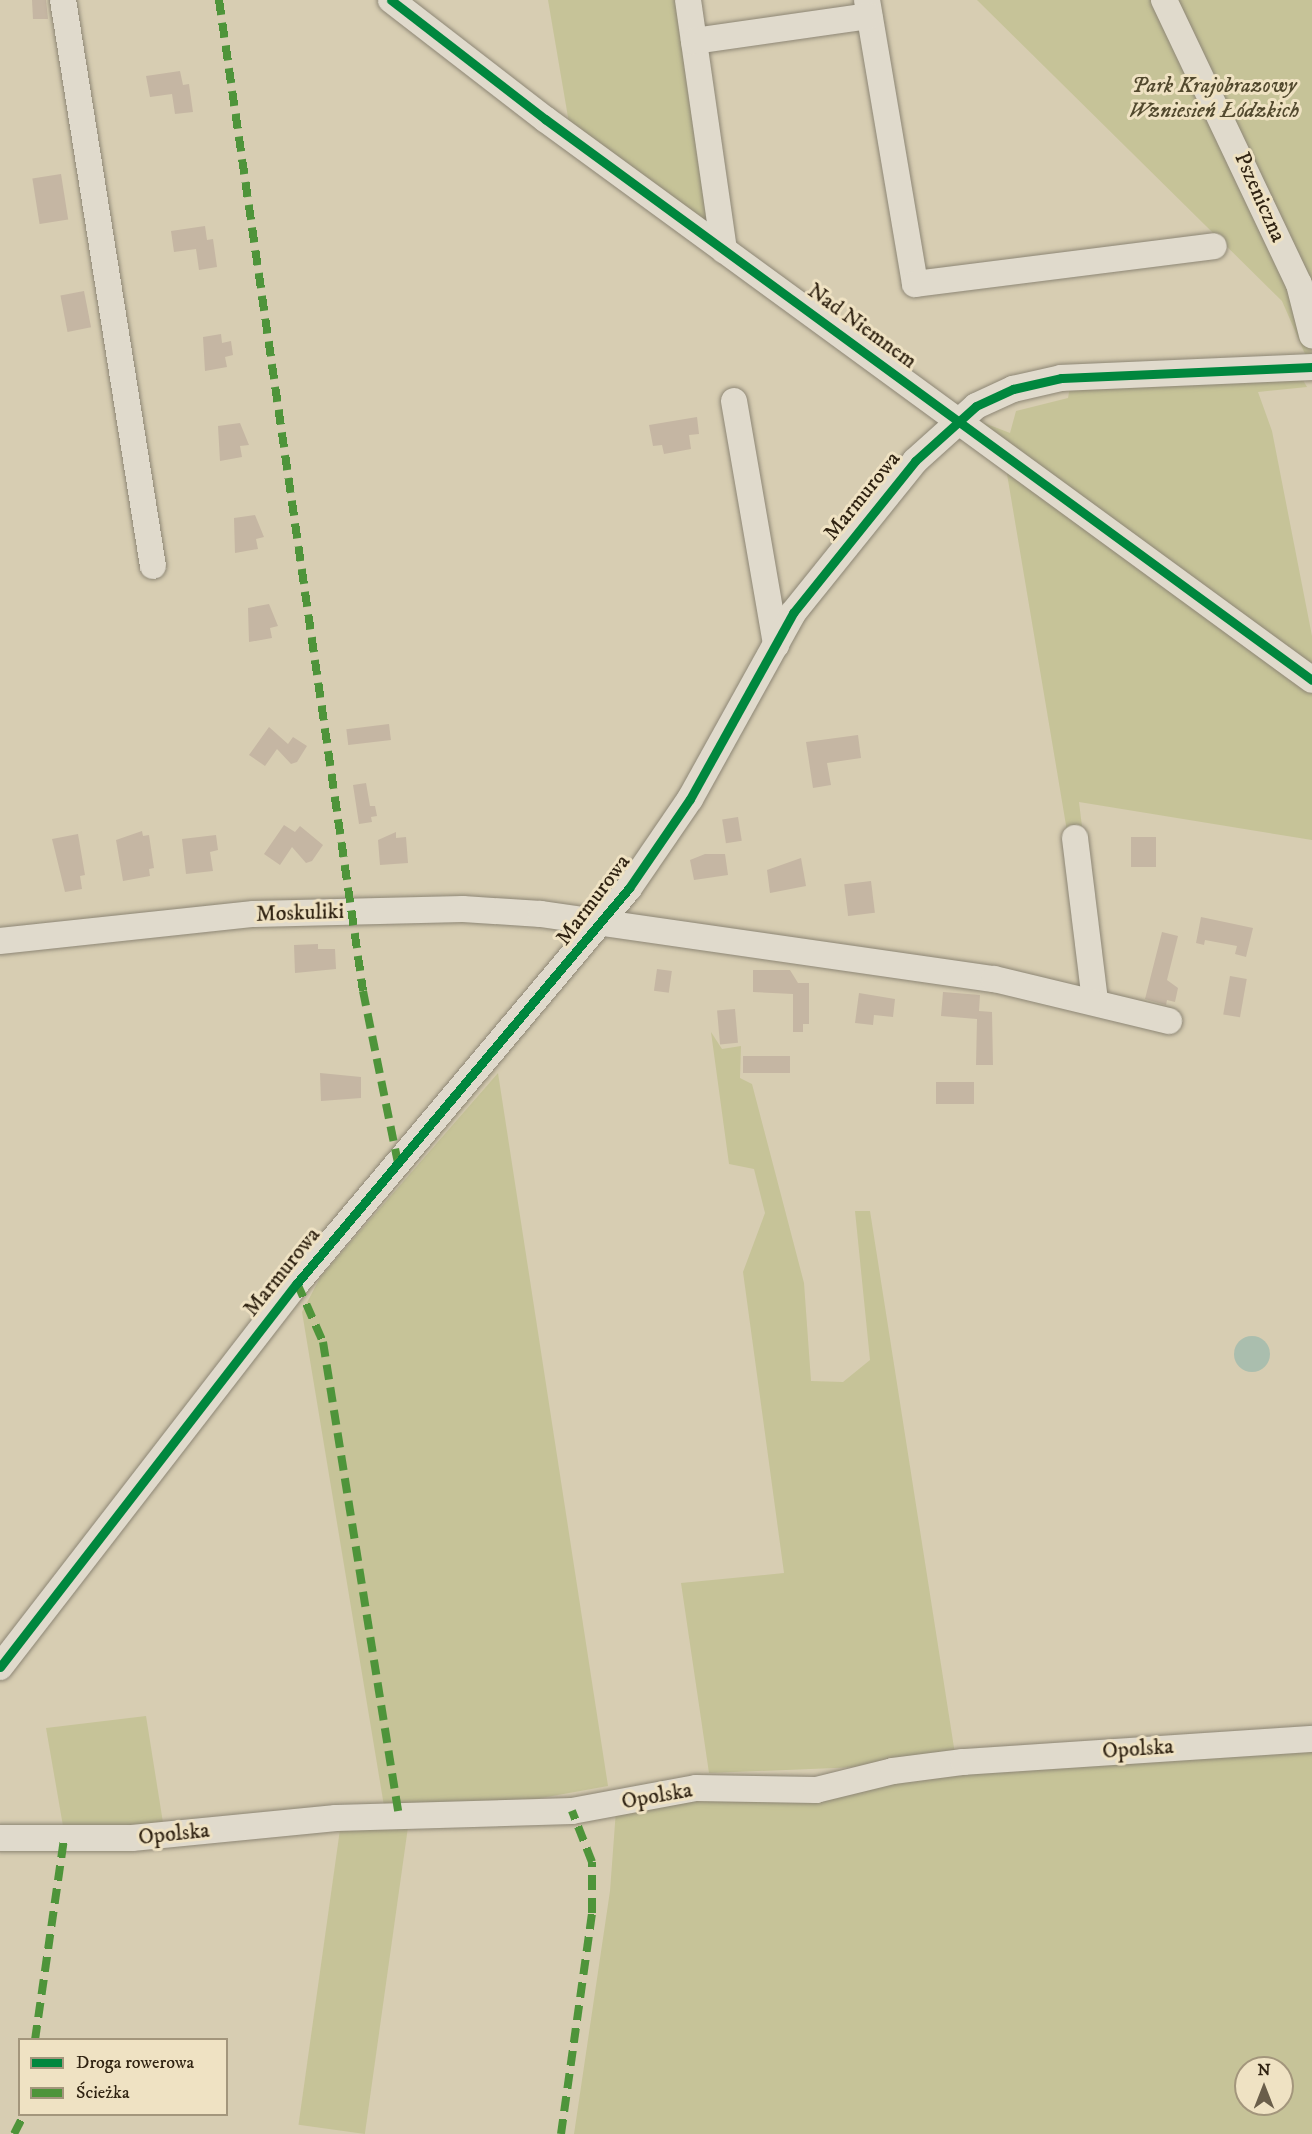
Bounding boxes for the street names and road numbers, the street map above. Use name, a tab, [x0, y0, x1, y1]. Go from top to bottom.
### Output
street label: Pszeniczna	[1228, 148, 1292, 246]
street label: Nad Niemnem	[802, 278, 922, 374]
street label: Marmurowa	[818, 446, 906, 546]
street label: Marmurowa	[550, 849, 636, 951]
street label: Moskuliki	[256, 898, 344, 928]
street label: Marmurowa	[238, 1222, 326, 1322]
street label: Opolska	[1101, 1733, 1175, 1765]
street label: Opolska	[620, 1777, 694, 1815]
street label: Opolska	[137, 1817, 211, 1851]

